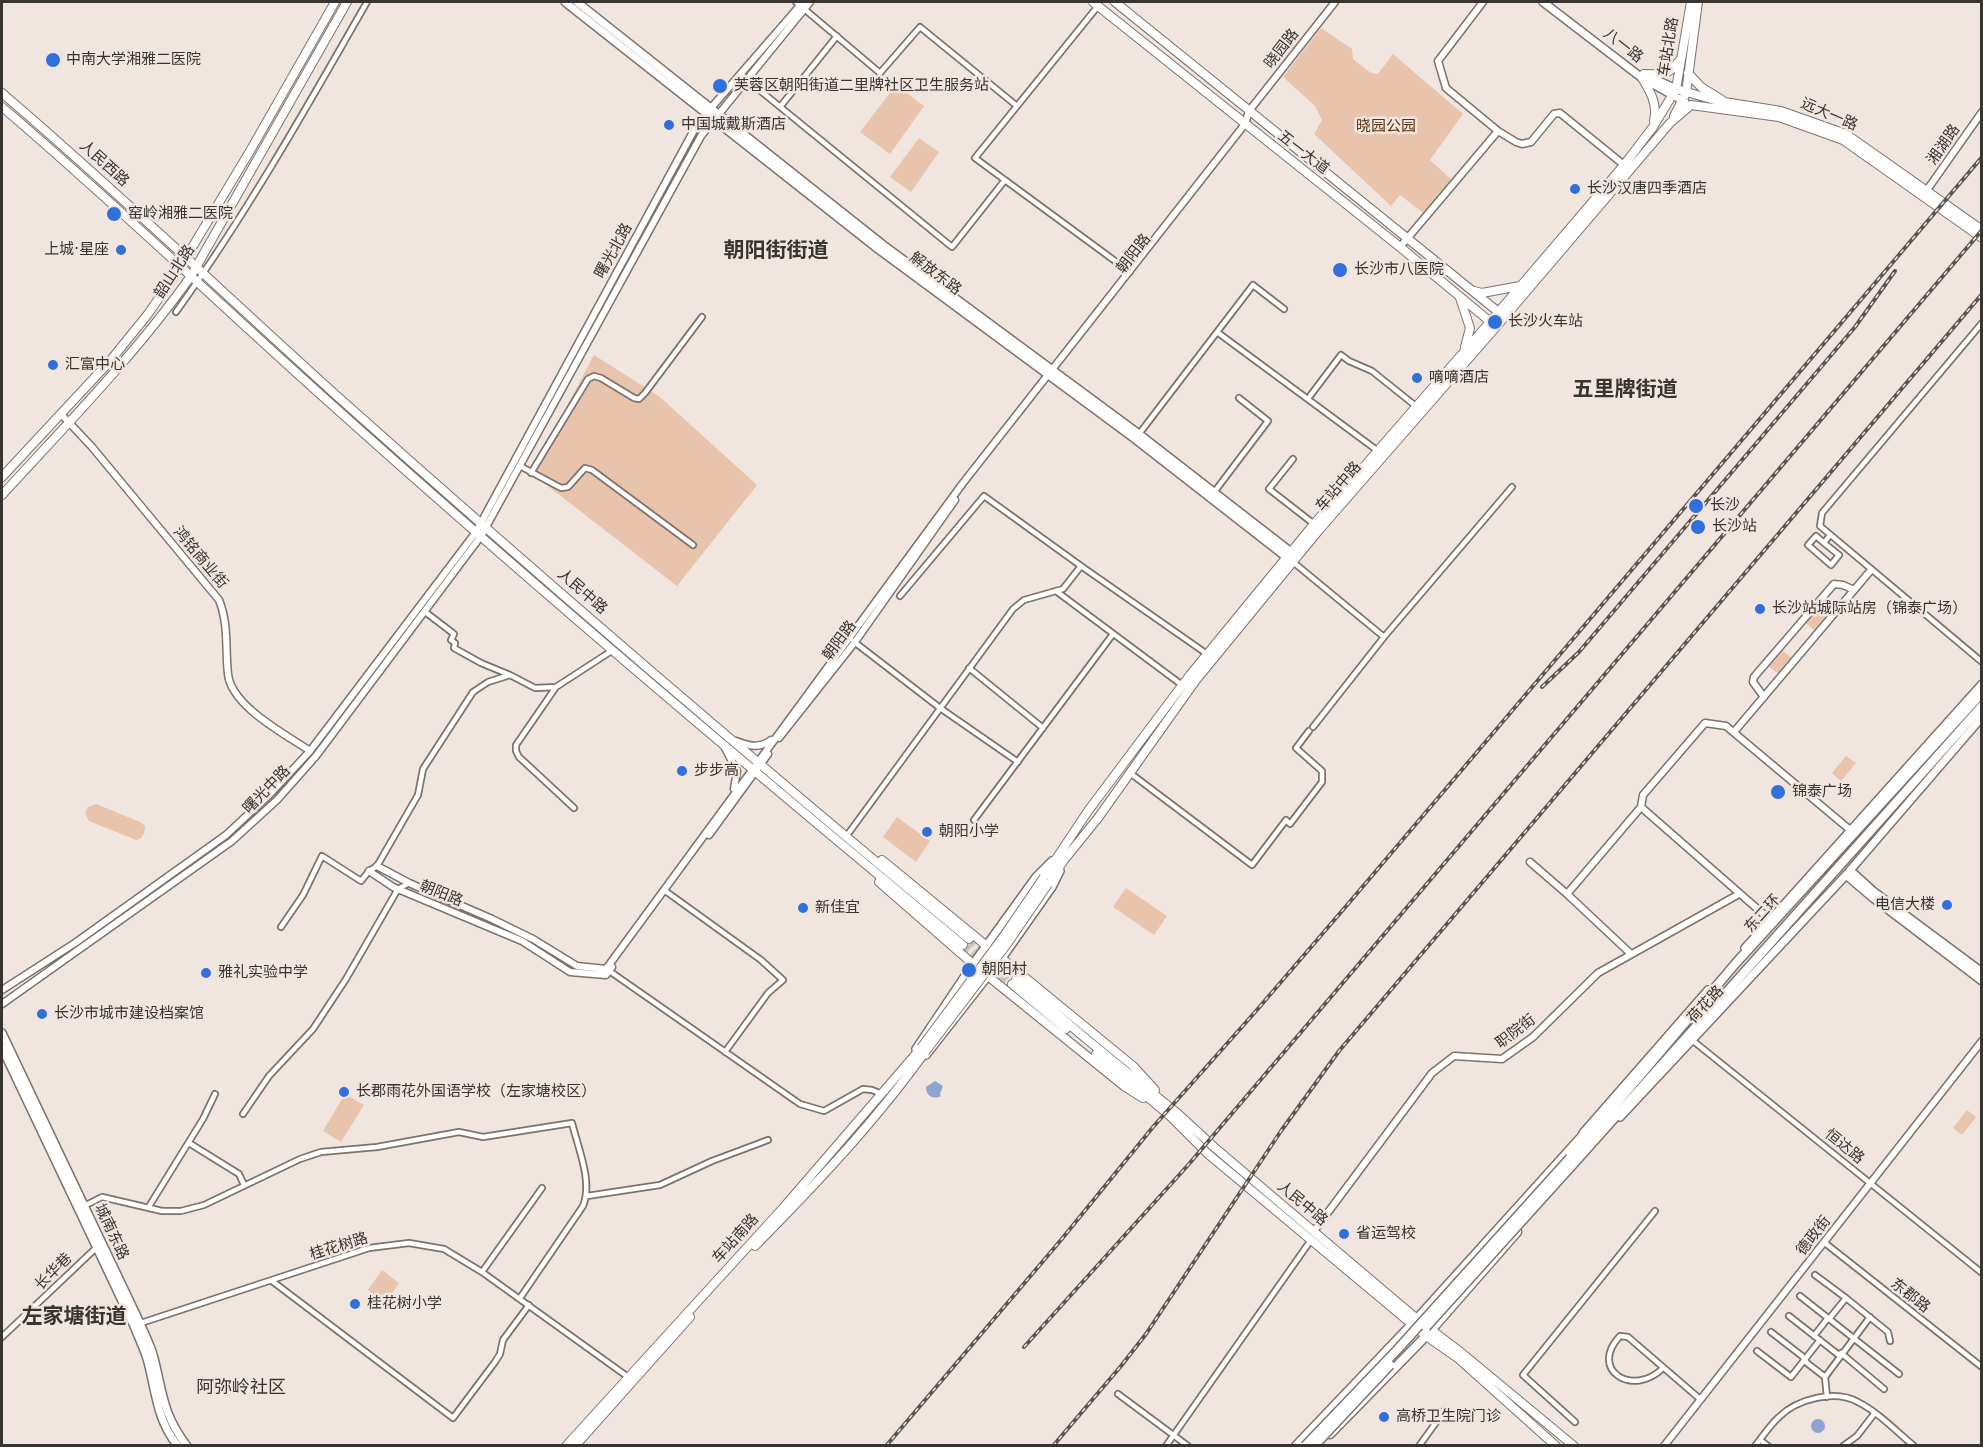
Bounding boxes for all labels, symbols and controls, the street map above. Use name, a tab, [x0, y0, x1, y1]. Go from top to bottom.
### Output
street label: 车站北路	[1655, 16, 1683, 78]
street label: 八一路	[1600, 25, 1646, 67]
street label: 晓园路	[1261, 26, 1303, 72]
marker: 中南大学湘雅二医院	[44, 51, 62, 69]
place label: 中南大学湘雅二医院	[66, 51, 201, 69]
marker: 芙蓉区朝阳街道二里牌社区卫生服务站	[711, 77, 729, 95]
place label: 芙蓉区朝阳街道二里牌社区卫生服务站	[734, 77, 989, 95]
street label: 远大一路	[1798, 95, 1860, 135]
place label: 中国城戴斯酒店	[681, 116, 786, 134]
marker: 中国城戴斯酒店	[662, 118, 676, 132]
park label: 晓园公园	[1356, 118, 1416, 136]
street label: 湘湖路	[1924, 121, 1964, 169]
street label: 五一大道	[1274, 127, 1332, 179]
street label: 人民西路	[76, 137, 132, 191]
place label: 长沙汉唐四季酒店	[1587, 180, 1707, 198]
marker: 长沙汉唐四季酒店	[1568, 182, 1582, 196]
marker: 窑岭湘雅二医院	[105, 205, 123, 223]
place label: 窑岭湘雅二医院	[128, 205, 233, 223]
street label: 曙光北路	[592, 220, 636, 282]
street label: 朝阳路	[1113, 231, 1155, 277]
district label: 朝阳街街道	[724, 239, 828, 265]
place label: 上城·星座	[44, 241, 109, 259]
street label: 韶山北路	[151, 242, 199, 302]
marker: 上城·星座	[114, 243, 128, 257]
street label: 解放东路	[906, 249, 964, 299]
marker: 长沙市八医院	[1331, 261, 1349, 279]
place label: 长沙市八医院	[1354, 261, 1444, 279]
marker: 长沙火车站	[1486, 313, 1504, 331]
place label: 长沙火车站	[1508, 313, 1583, 331]
place label: 汇富中心	[65, 356, 125, 374]
marker: 汇富中心	[46, 358, 60, 372]
place label: 嘀嘀酒店	[1429, 369, 1489, 387]
marker: 嘀嘀酒店	[1410, 371, 1424, 385]
district label: 五里牌街道	[1573, 378, 1677, 404]
street label: 车站中路	[1313, 458, 1365, 516]
marker: 长沙	[1687, 497, 1705, 515]
place label: 长沙	[1710, 497, 1740, 515]
marker: 长沙站	[1689, 518, 1707, 536]
place label: 长沙站	[1712, 518, 1757, 536]
street label: 鸿铭商业街	[169, 523, 231, 593]
street label: 人民中路	[553, 566, 611, 618]
place label: 长沙站城际站房（锦泰广场）	[1772, 600, 1967, 618]
marker: 长沙站城际站房（锦泰广场）	[1753, 602, 1767, 616]
street label: 朝阳路	[819, 618, 861, 664]
street label: 曙光中路	[240, 762, 294, 818]
place label: 步步高	[694, 762, 739, 780]
marker: 步步高	[675, 764, 689, 778]
marker: 锦泰广场	[1769, 783, 1787, 801]
place label: 锦泰广场	[1792, 783, 1852, 801]
place label: 朝阳小学	[939, 823, 999, 841]
marker: 朝阳小学	[920, 825, 934, 839]
street label: 朝阳路	[417, 877, 465, 911]
street label: 东二环	[1741, 891, 1785, 937]
place label: 电信大楼	[1875, 896, 1935, 914]
marker: 电信大楼	[1940, 898, 1954, 912]
place label: 新佳宜	[815, 899, 860, 917]
marker: 新佳宜	[796, 901, 810, 915]
marker: 朝阳村	[960, 961, 978, 979]
place label: 朝阳村	[982, 961, 1027, 979]
place label: 雅礼实验中学	[218, 964, 308, 982]
marker: 雅礼实验中学	[199, 966, 213, 980]
street label: 荷花路	[1684, 982, 1728, 1028]
place label: 长沙市城市建设档案馆	[54, 1005, 204, 1023]
marker: 长沙市城市建设档案馆	[35, 1007, 49, 1021]
street label: 职院街	[1493, 1011, 1539, 1053]
place label: 长郡雨花外国语学校（左家塘校区）	[356, 1083, 596, 1101]
marker: 长郡雨花外国语学校（左家塘校区）	[337, 1085, 351, 1099]
street label: 恒达路	[1821, 1126, 1867, 1168]
street label: 人民中路	[1273, 1178, 1331, 1230]
street label: 城南东路	[90, 1201, 132, 1263]
street label: 车站南路	[709, 1211, 763, 1267]
street label: 德政街	[1793, 1213, 1835, 1259]
place label: 省运驾校	[1356, 1225, 1416, 1243]
marker: 省运驾校	[1337, 1227, 1351, 1241]
street label: 桂花树路	[308, 1230, 370, 1264]
street label: 长华巷	[32, 1250, 76, 1294]
street label: 东郡路	[1887, 1275, 1933, 1317]
place label: 桂花树小学	[367, 1295, 442, 1313]
marker: 桂花树小学	[348, 1297, 362, 1311]
district label: 左家塘街道	[22, 1305, 126, 1331]
district label: 阿弥岭社区	[196, 1377, 286, 1399]
place label: 高桥卫生院门诊	[1396, 1408, 1501, 1426]
marker: 高桥卫生院门诊	[1377, 1410, 1391, 1424]

